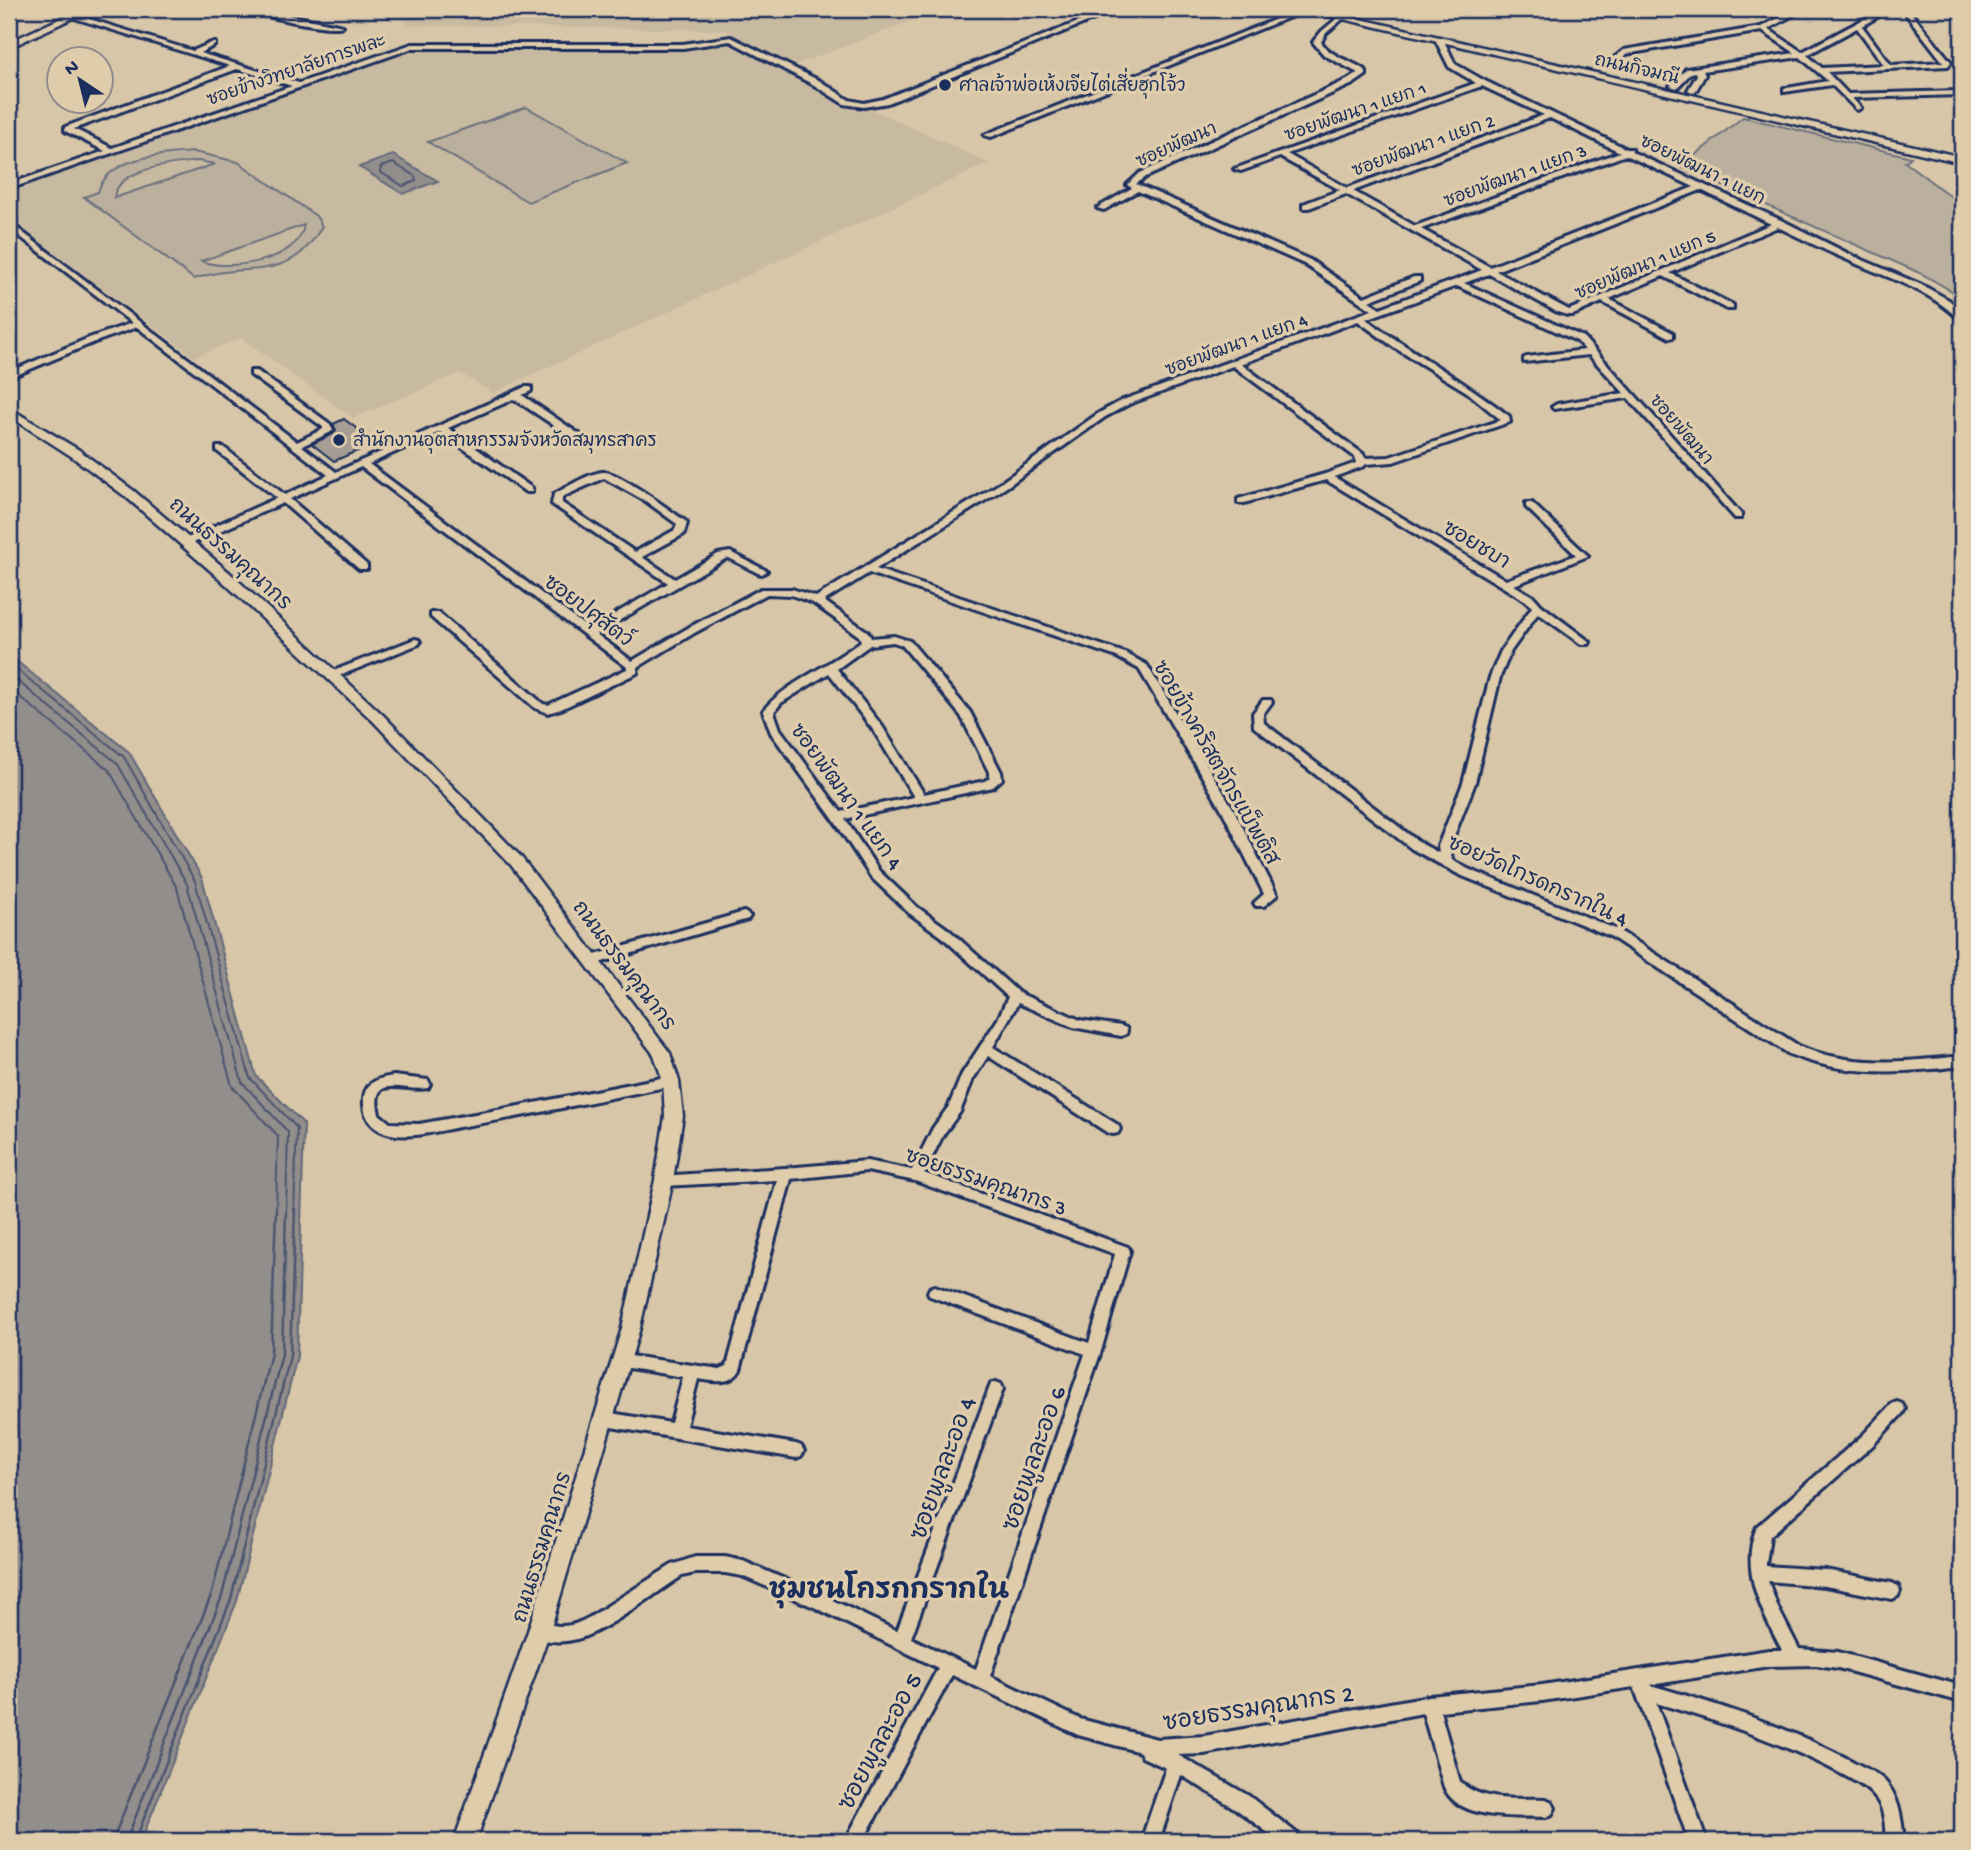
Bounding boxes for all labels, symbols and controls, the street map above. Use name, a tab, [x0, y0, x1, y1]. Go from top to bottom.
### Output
street label: ซอยข้างวิทยาลัยการพละ	[203, 27, 389, 112]
north arrow	[46, 46, 116, 116]
street label: ถนนกิจมณี	[1592, 47, 1682, 90]
text: N	[61, 56, 84, 82]
place label: ศาลเจ้าพ่อเห้งเจียไต่เสี่ยฮุกโจ้ว	[959, 67, 1186, 99]
street label: ซอยพัฒนา 1 แยก 1	[1281, 76, 1429, 147]
marker: ศาลเจ้าพ่อเห้งเจียไต่เสี่ยฮุกโจ้ว	[937, 77, 953, 93]
street label: ซอยพัฒนา 1 แยก 2	[1349, 109, 1498, 183]
street label: ซอยพัฒนา	[1132, 116, 1221, 173]
street label: ซอยพัฒนา 1 แยก	[1636, 129, 1769, 211]
street label: ซอยพัฒนา 1 แยก 3	[1440, 139, 1590, 213]
street label: ซอยพัฒนา 1 แยก 5	[1571, 224, 1719, 305]
street label: ซอยพัฒนา 1 แยก 4	[1162, 308, 1311, 382]
street label: ซอยพัฒนา	[1644, 389, 1719, 470]
place label: สำนักงานอุตสาหกรรมจังหวัดสมุทรสาคร	[353, 428, 657, 454]
marker: สำนักงานอุตสาหกรรมจังหวัดสมุทรสาคร	[331, 432, 347, 448]
street label: ถนนธรรมคุณากร	[162, 494, 295, 617]
street label: ซอยชบา	[1437, 517, 1513, 577]
street label: ซอยปศุสัตว์	[537, 568, 639, 654]
street label: ซอยข้างคริสตจักรแบ็พติส	[1145, 655, 1287, 871]
street label: ซอยพัฒนา 1 แยก 4	[783, 719, 907, 876]
street label: ซอยวัดโกรดกรากใน 4	[1443, 829, 1632, 934]
street label: ถนนธรรมคุณากร	[565, 897, 679, 1037]
street label: ซอยธรรมคุณากร 3	[901, 1145, 1069, 1224]
street label: ซอยพูลละออ 6	[998, 1382, 1075, 1535]
street label: ซอยพูลละออ 4	[906, 1393, 985, 1545]
street label: ถนนธรรมคุณากร	[510, 1470, 579, 1626]
district label: ชุมชนโกรกกรากใน	[769, 1570, 1009, 1609]
street label: ซอยพูลละออ 5	[834, 1669, 930, 1816]
street label: ซอยธรรมคุณากร 2	[1161, 1681, 1356, 1740]

